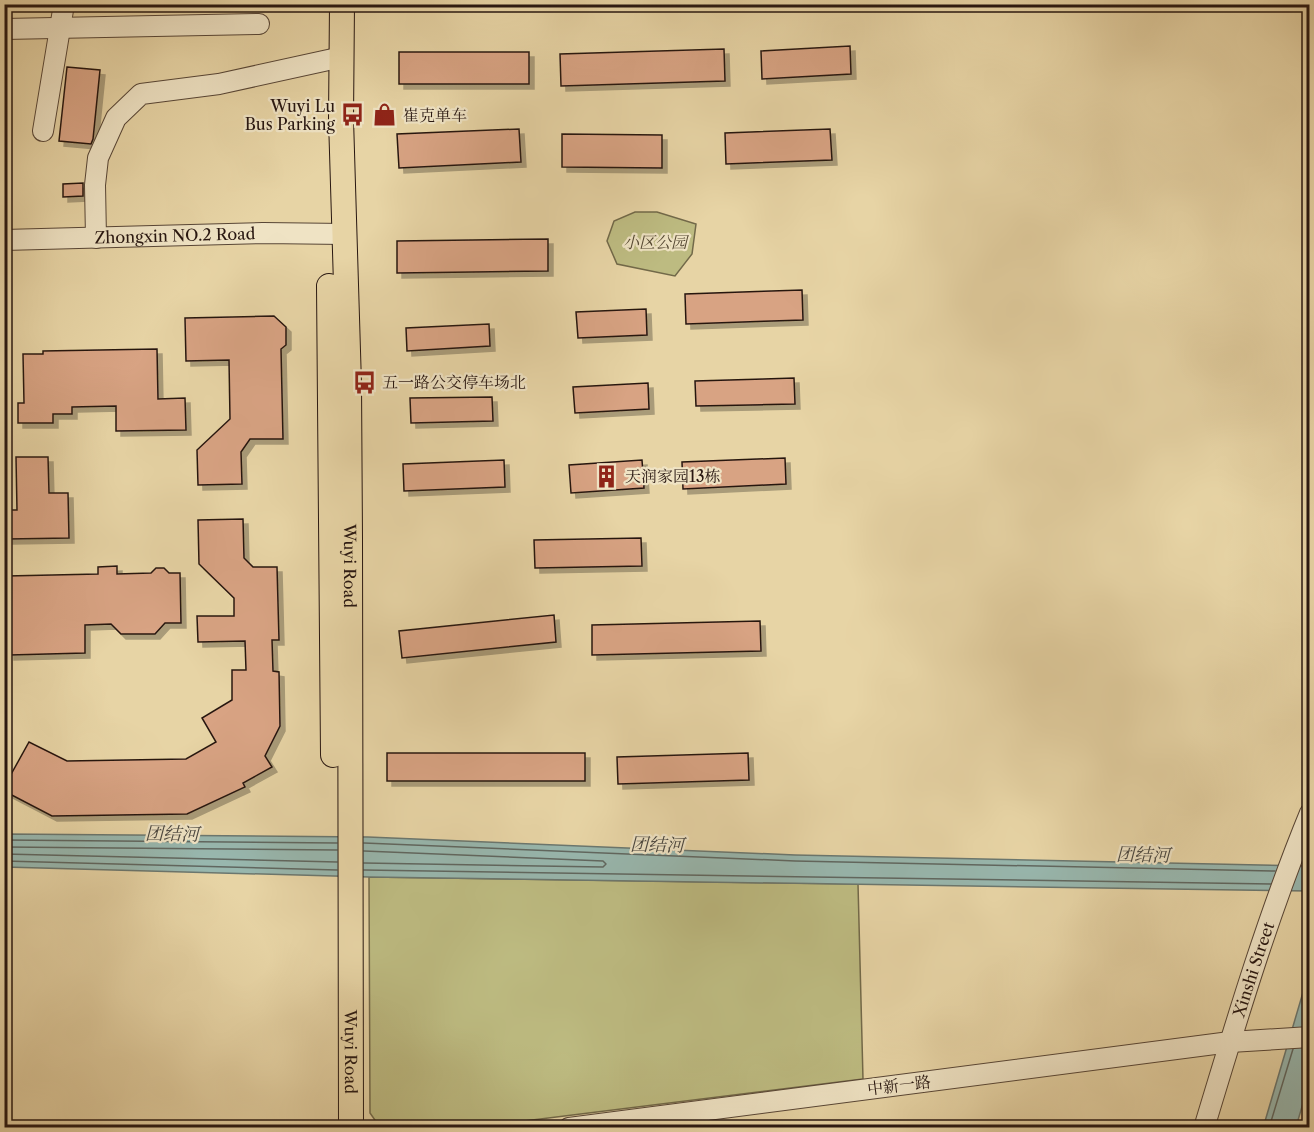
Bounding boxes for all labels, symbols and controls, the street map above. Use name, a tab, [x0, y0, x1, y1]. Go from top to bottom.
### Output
place label: Wuyi Lu Bus Parking	[245, 96, 336, 134]
bus stop icon: Wuyi Lu Bus Parking	[340, 102, 366, 128]
shop icon: 崔克单车	[372, 102, 398, 128]
place label: 崔克单车	[403, 105, 467, 125]
street label: Zhongxin NO.2 Road	[94, 223, 256, 248]
park label: 小区公园	[623, 232, 690, 252]
bus stop icon: 五一路公交停车场北	[351, 369, 377, 395]
place label: 五一路公交停车场北	[382, 372, 526, 392]
building icon: 天润家园13栋	[594, 463, 620, 489]
place label: 天润家园13栋	[625, 466, 721, 486]
street label: Wuyi Road	[340, 523, 360, 608]
water label: 团结河	[145, 823, 202, 846]
water label: 团结河	[630, 834, 687, 857]
water label: 团结河	[1116, 844, 1173, 867]
street label: Xinshi Street	[1228, 919, 1278, 1021]
street label: Wuyi Road	[341, 1009, 361, 1094]
street label: 中新一路	[866, 1071, 932, 1099]

